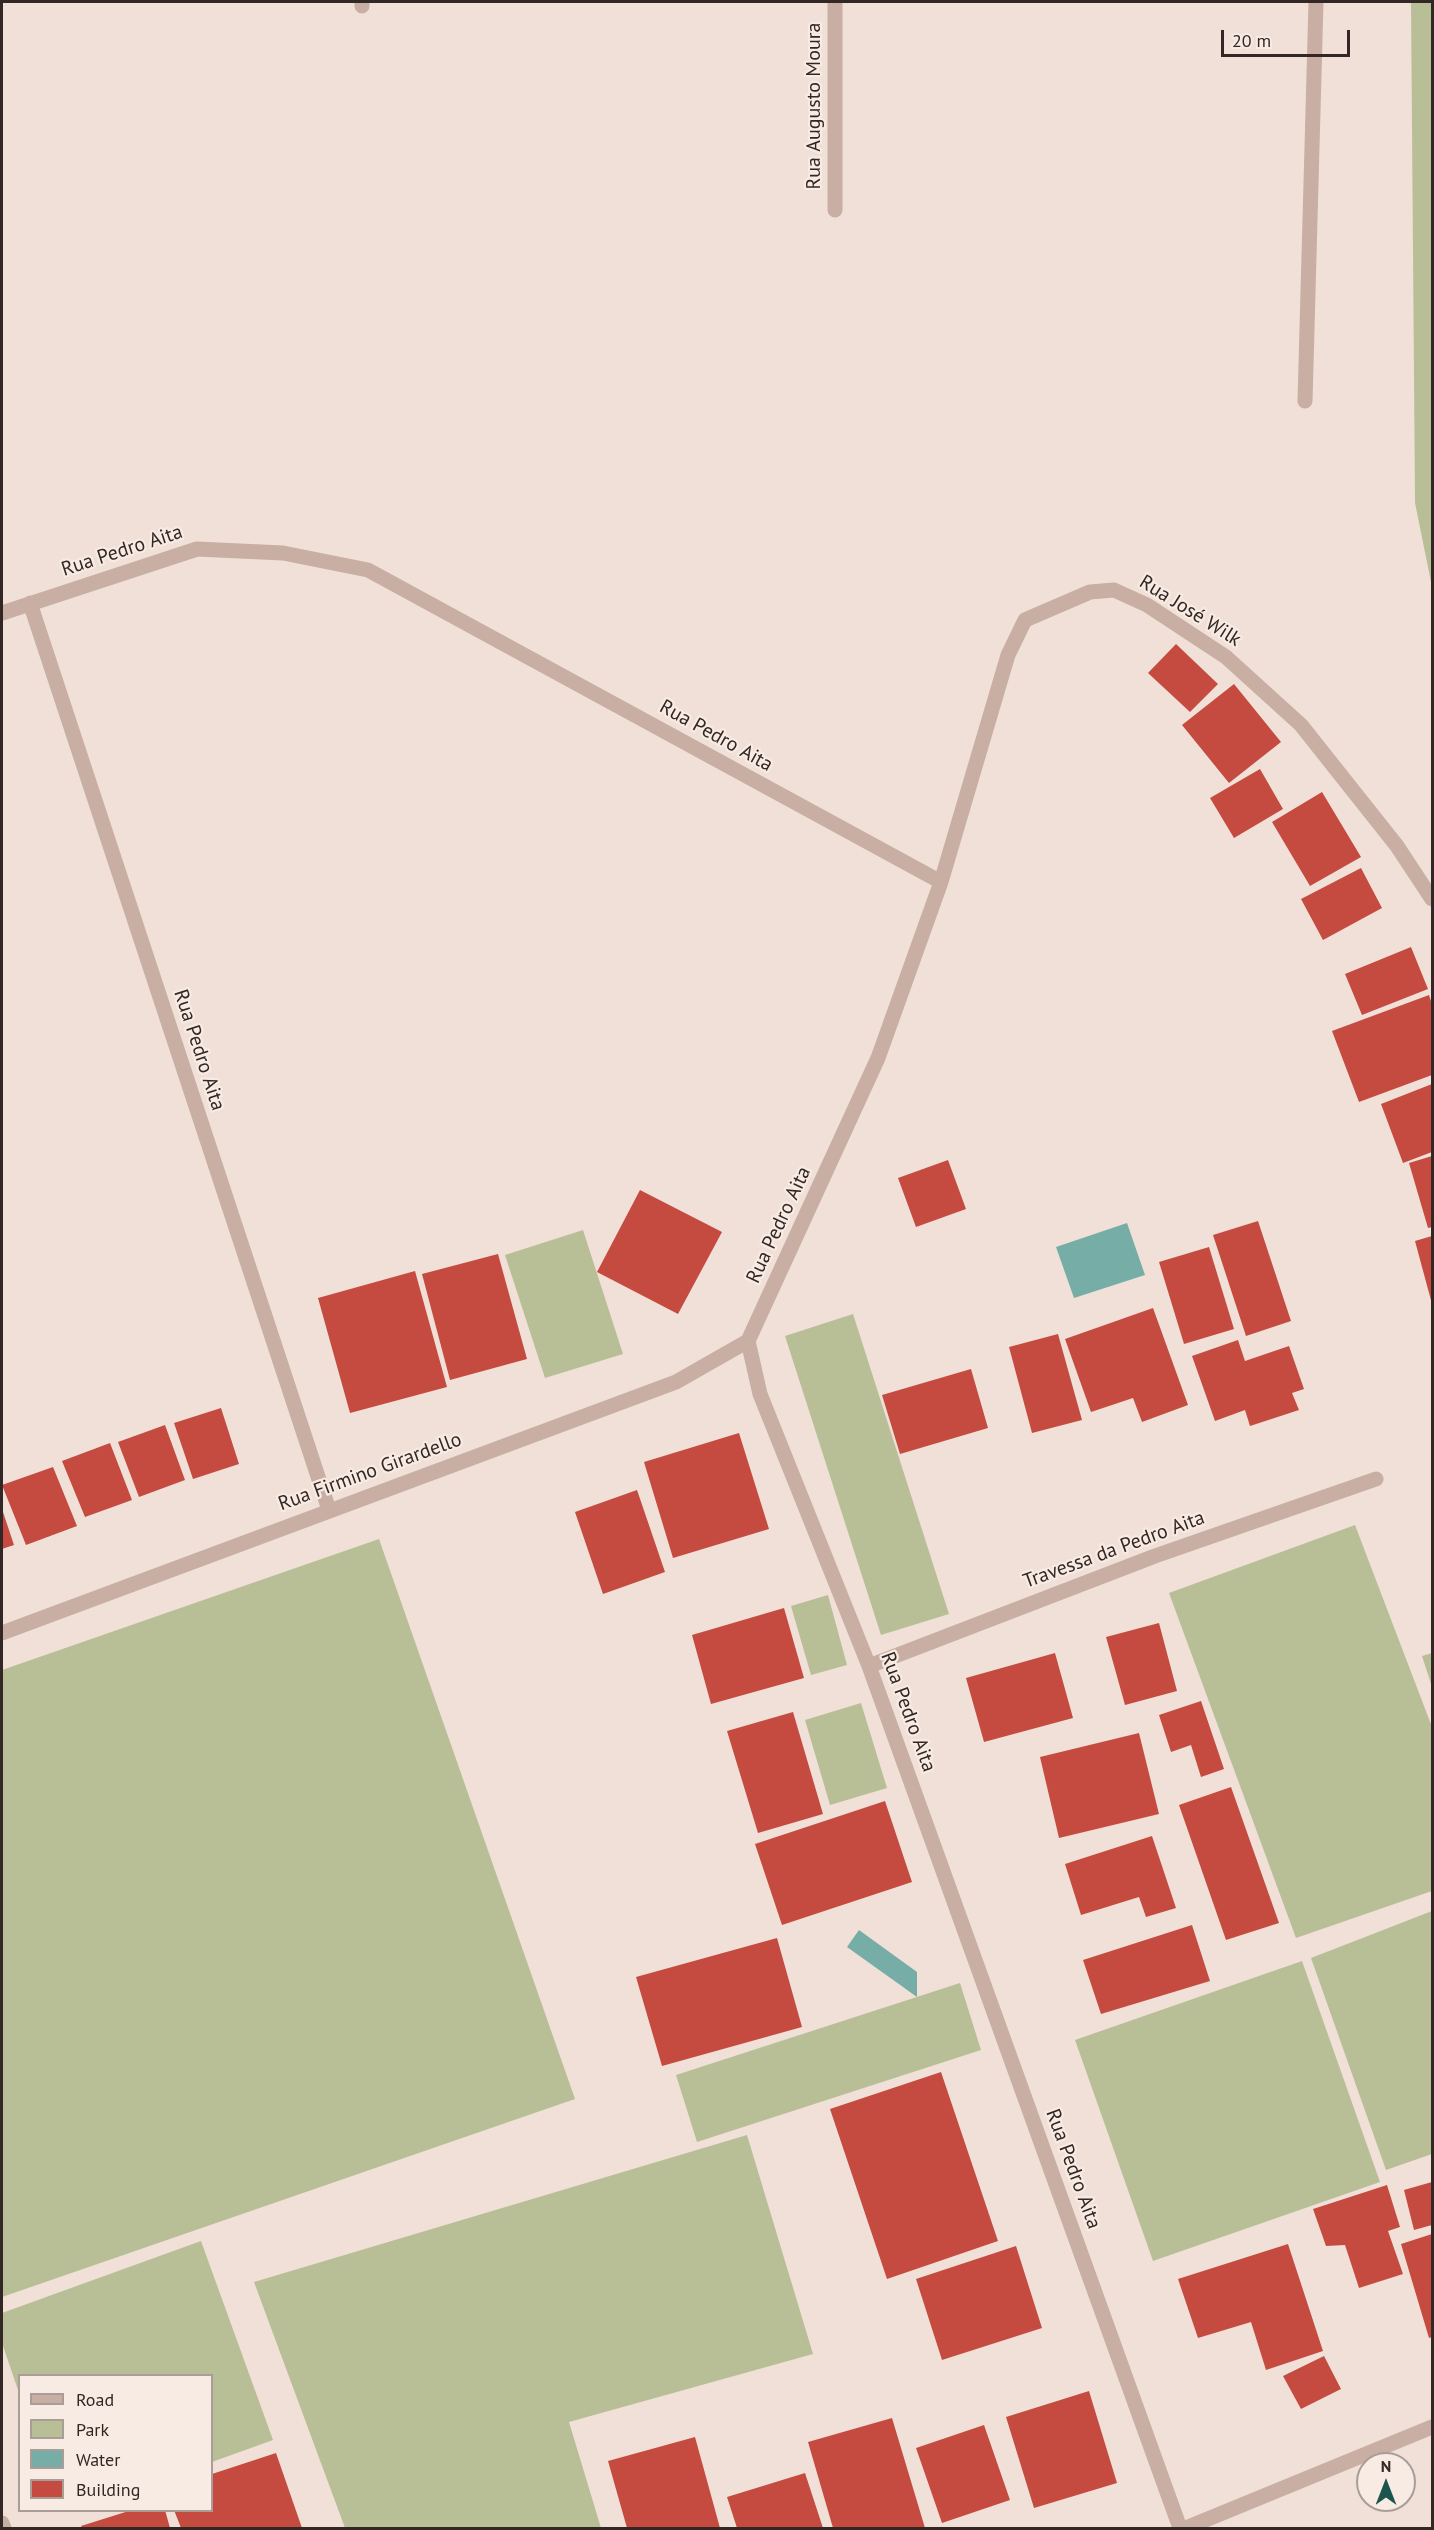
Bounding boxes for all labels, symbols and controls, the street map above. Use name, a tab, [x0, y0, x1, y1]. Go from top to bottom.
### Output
scale bar	[1224, 18, 1353, 56]
street label: Rua Augusto Moura	[802, 23, 826, 189]
text: 20 m	[1232, 29, 1271, 52]
street label: Rua Pedro Aita	[58, 520, 186, 582]
street label: Rua José Wilk	[1135, 570, 1245, 652]
street label: Rua Pedro Aita	[655, 695, 777, 777]
street label: Rua Pedro Aita	[168, 986, 230, 1114]
street label: Rua Pedro Aita	[742, 1163, 816, 1287]
street label: Rua Firmino Girardello	[275, 1428, 465, 1516]
street label: Travessa da Pedro Aita	[1020, 1506, 1208, 1594]
street label: Rua Pedro Aita	[875, 1649, 941, 1775]
street label: Rua Pedro Aita	[1040, 2106, 1106, 2232]
legend	[18, 2374, 213, 2512]
text: Road	[76, 2388, 114, 2411]
text: Park	[76, 2418, 109, 2441]
text: Water	[76, 2448, 120, 2471]
north arrow	[1356, 2452, 1416, 2512]
text: N	[1381, 2456, 1391, 2476]
text: Building	[76, 2478, 140, 2501]

